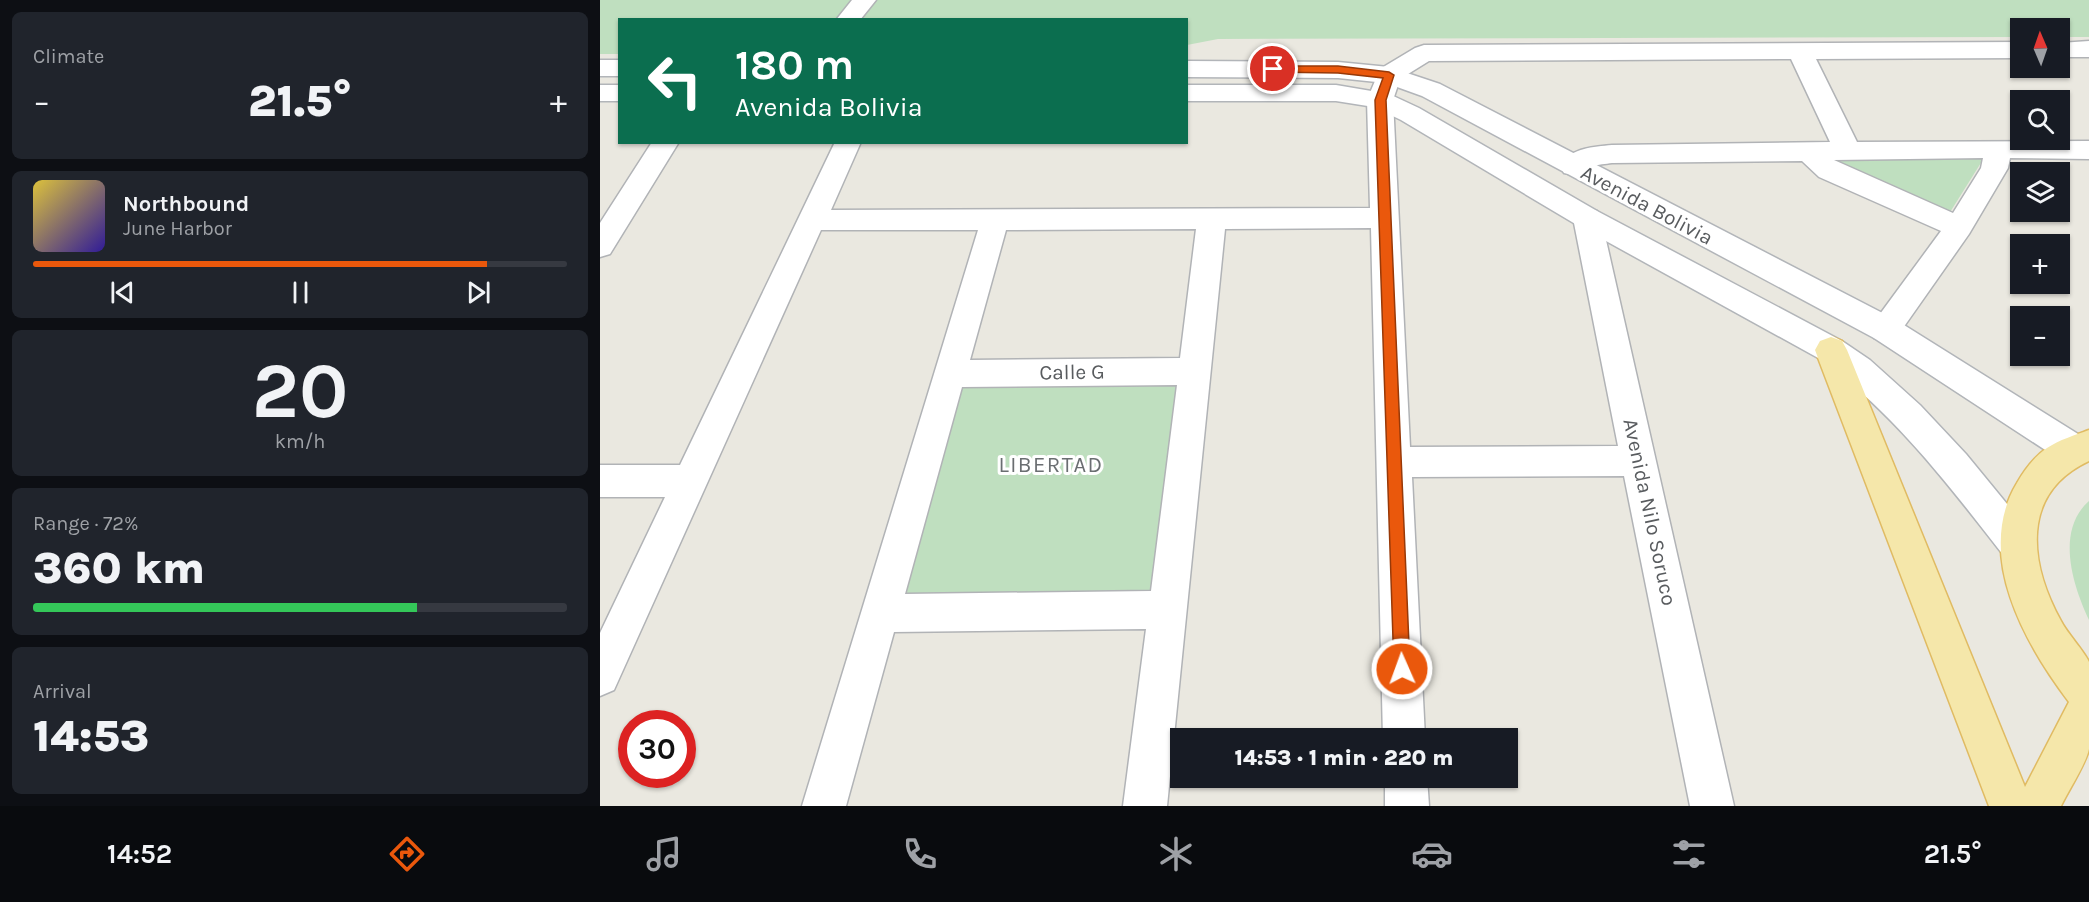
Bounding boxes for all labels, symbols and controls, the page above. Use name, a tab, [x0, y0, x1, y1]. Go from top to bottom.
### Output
north arrow	[2010, 18, 2070, 78]
map controls	[2010, 18, 2070, 366]
text: 180 m	[735, 40, 854, 90]
icon: left	[636, 42, 714, 120]
pin	[1247, 43, 1298, 94]
text: Climate	[33, 45, 104, 68]
icon: arrive	[1256, 52, 1289, 85]
text: 21.5°	[248, 75, 352, 127]
text: −	[33, 82, 50, 120]
text: +	[550, 82, 567, 120]
button: search	[2010, 90, 2070, 150]
text: Avenida Bolivia	[735, 91, 923, 123]
street label: Avenida Bolivia	[1577, 160, 1717, 250]
button: layers	[2010, 162, 2070, 222]
text: Northbound	[123, 191, 249, 217]
text: June Harbor	[123, 217, 232, 240]
button: +	[2010, 234, 2070, 294]
icon: previous	[106, 276, 139, 309]
icon: pause	[284, 276, 317, 309]
icon: next	[462, 276, 495, 309]
button: −	[2010, 306, 2070, 366]
text: 20	[252, 345, 348, 437]
street label: Calle G	[1039, 359, 1105, 385]
street label: Avenida Nilo Soruco	[1618, 416, 1682, 608]
text: km/h	[275, 430, 325, 453]
district label: LIBERTAD	[998, 452, 1104, 478]
text: Range · 72%	[33, 512, 138, 535]
text: 360 km	[33, 542, 205, 594]
position arrow	[1370, 637, 1434, 701]
text: Arrival	[33, 680, 92, 703]
text: 14:53	[33, 710, 149, 762]
speed limit sign: 30	[618, 710, 696, 788]
text: 14:53 · 1 min · 220 m	[1234, 745, 1454, 771]
icon: directions	[386, 833, 428, 875]
icon: music	[643, 833, 685, 875]
icon: phone	[899, 833, 941, 875]
icon: climate	[1155, 833, 1197, 875]
icon: car	[1411, 833, 1453, 875]
icon: filters	[1668, 833, 1710, 875]
text: 14:52	[107, 838, 172, 870]
text: 21.5°	[1924, 838, 1982, 870]

